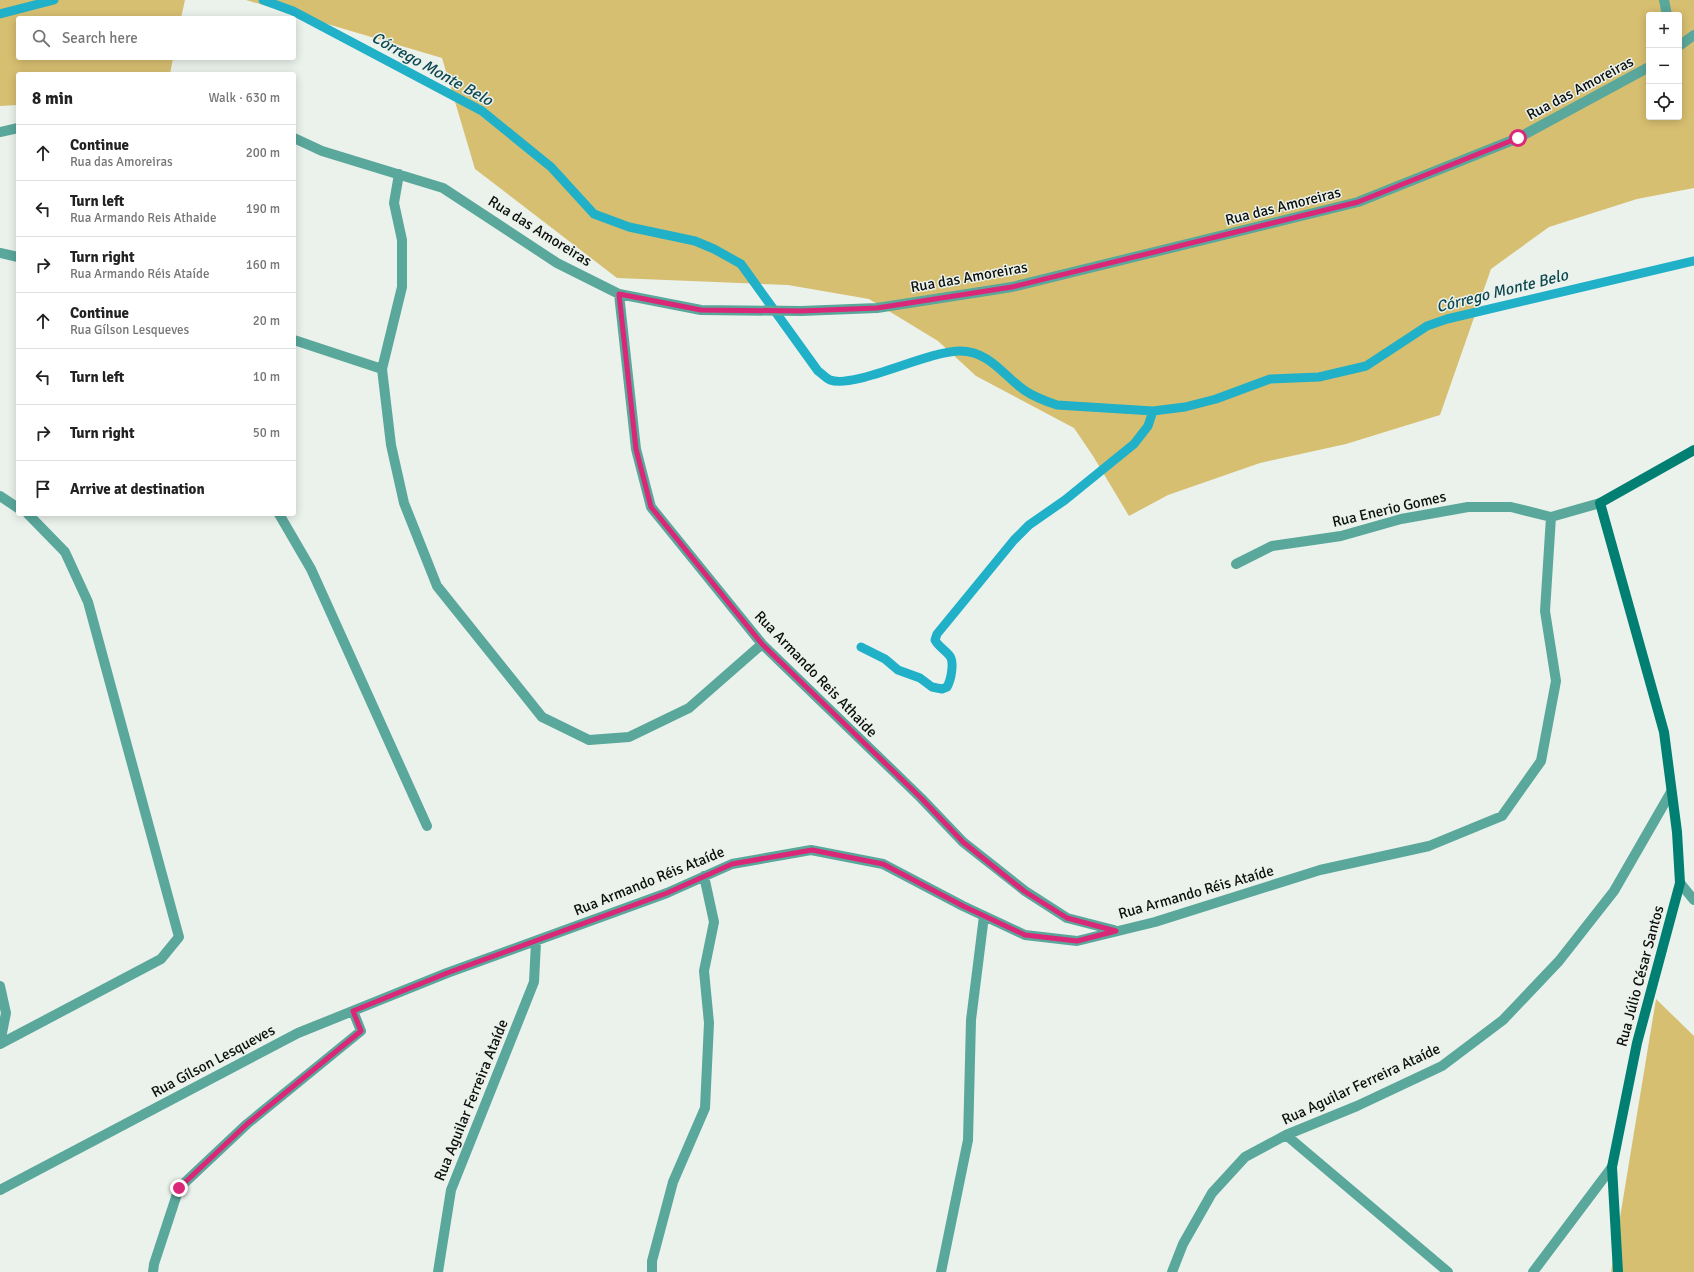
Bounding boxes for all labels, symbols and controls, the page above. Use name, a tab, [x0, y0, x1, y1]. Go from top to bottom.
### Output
map controls	[1646, 12, 1682, 120]
button: +	[1646, 12, 1682, 48]
search box	[16, 16, 296, 60]
icon: search	[30, 27, 52, 49]
water label: Córrego Monte Belo	[368, 27, 497, 111]
text: Search here	[62, 29, 138, 47]
button: −	[1646, 48, 1682, 84]
street label: Rua das Amoreiras	[1523, 52, 1637, 124]
button: locate	[1646, 84, 1682, 120]
text: 8 min	[32, 88, 73, 109]
text: Walk · 630 m	[209, 90, 280, 106]
route start	[1509, 129, 1527, 147]
text: Continue	[70, 136, 129, 154]
icon: ahead	[32, 142, 54, 164]
text: 200 m	[246, 145, 280, 161]
text: Rua das Amoreiras	[70, 154, 173, 170]
street label: Rua das Amoreiras	[1223, 183, 1343, 229]
text: Turn left	[70, 192, 124, 210]
street label: Rua das Amoreiras	[485, 192, 595, 270]
icon: left	[32, 198, 54, 220]
text: 190 m	[246, 201, 280, 217]
text: Rua Armando Reis Athaide	[70, 210, 216, 226]
text: Turn right	[70, 248, 135, 266]
icon: right	[32, 254, 54, 276]
text: 160 m	[246, 257, 280, 273]
street label: Rua das Amoreiras	[909, 258, 1029, 296]
water label: Córrego Monte Belo	[1434, 265, 1571, 317]
text: Rua Armando Réis Ataíde	[70, 266, 209, 282]
text: Continue	[70, 304, 129, 322]
icon: ahead	[32, 310, 54, 332]
text: 20 m	[253, 313, 280, 329]
text: Rua Gílson Lesqueves	[70, 322, 189, 338]
icon: left	[32, 366, 54, 388]
text: Turn left	[70, 368, 124, 386]
text: 10 m	[253, 369, 280, 385]
icon: right	[32, 422, 54, 444]
text: Turn right	[70, 424, 135, 442]
text: 50 m	[253, 425, 280, 441]
icon: arrive	[32, 478, 54, 500]
text: Arrive at destination	[70, 480, 205, 498]
street label: Rua Enerio Gomes	[1330, 487, 1448, 531]
street label: Rua Armando Reis Athaide	[751, 607, 881, 741]
street label: Rua Armando Réis Ataíde	[571, 843, 727, 919]
street label: Rua Armando Réis Ataíde	[1116, 861, 1276, 923]
street label: Rua Júlio César Santos	[1613, 903, 1668, 1048]
street label: Rua Aguilar Ferreira Ataíde	[430, 1017, 512, 1183]
street label: Rua Gílson Lesqueves	[148, 1021, 278, 1101]
street label: Rua Aguilar Ferreira Ataíde	[1279, 1039, 1443, 1129]
route end	[170, 1179, 188, 1197]

